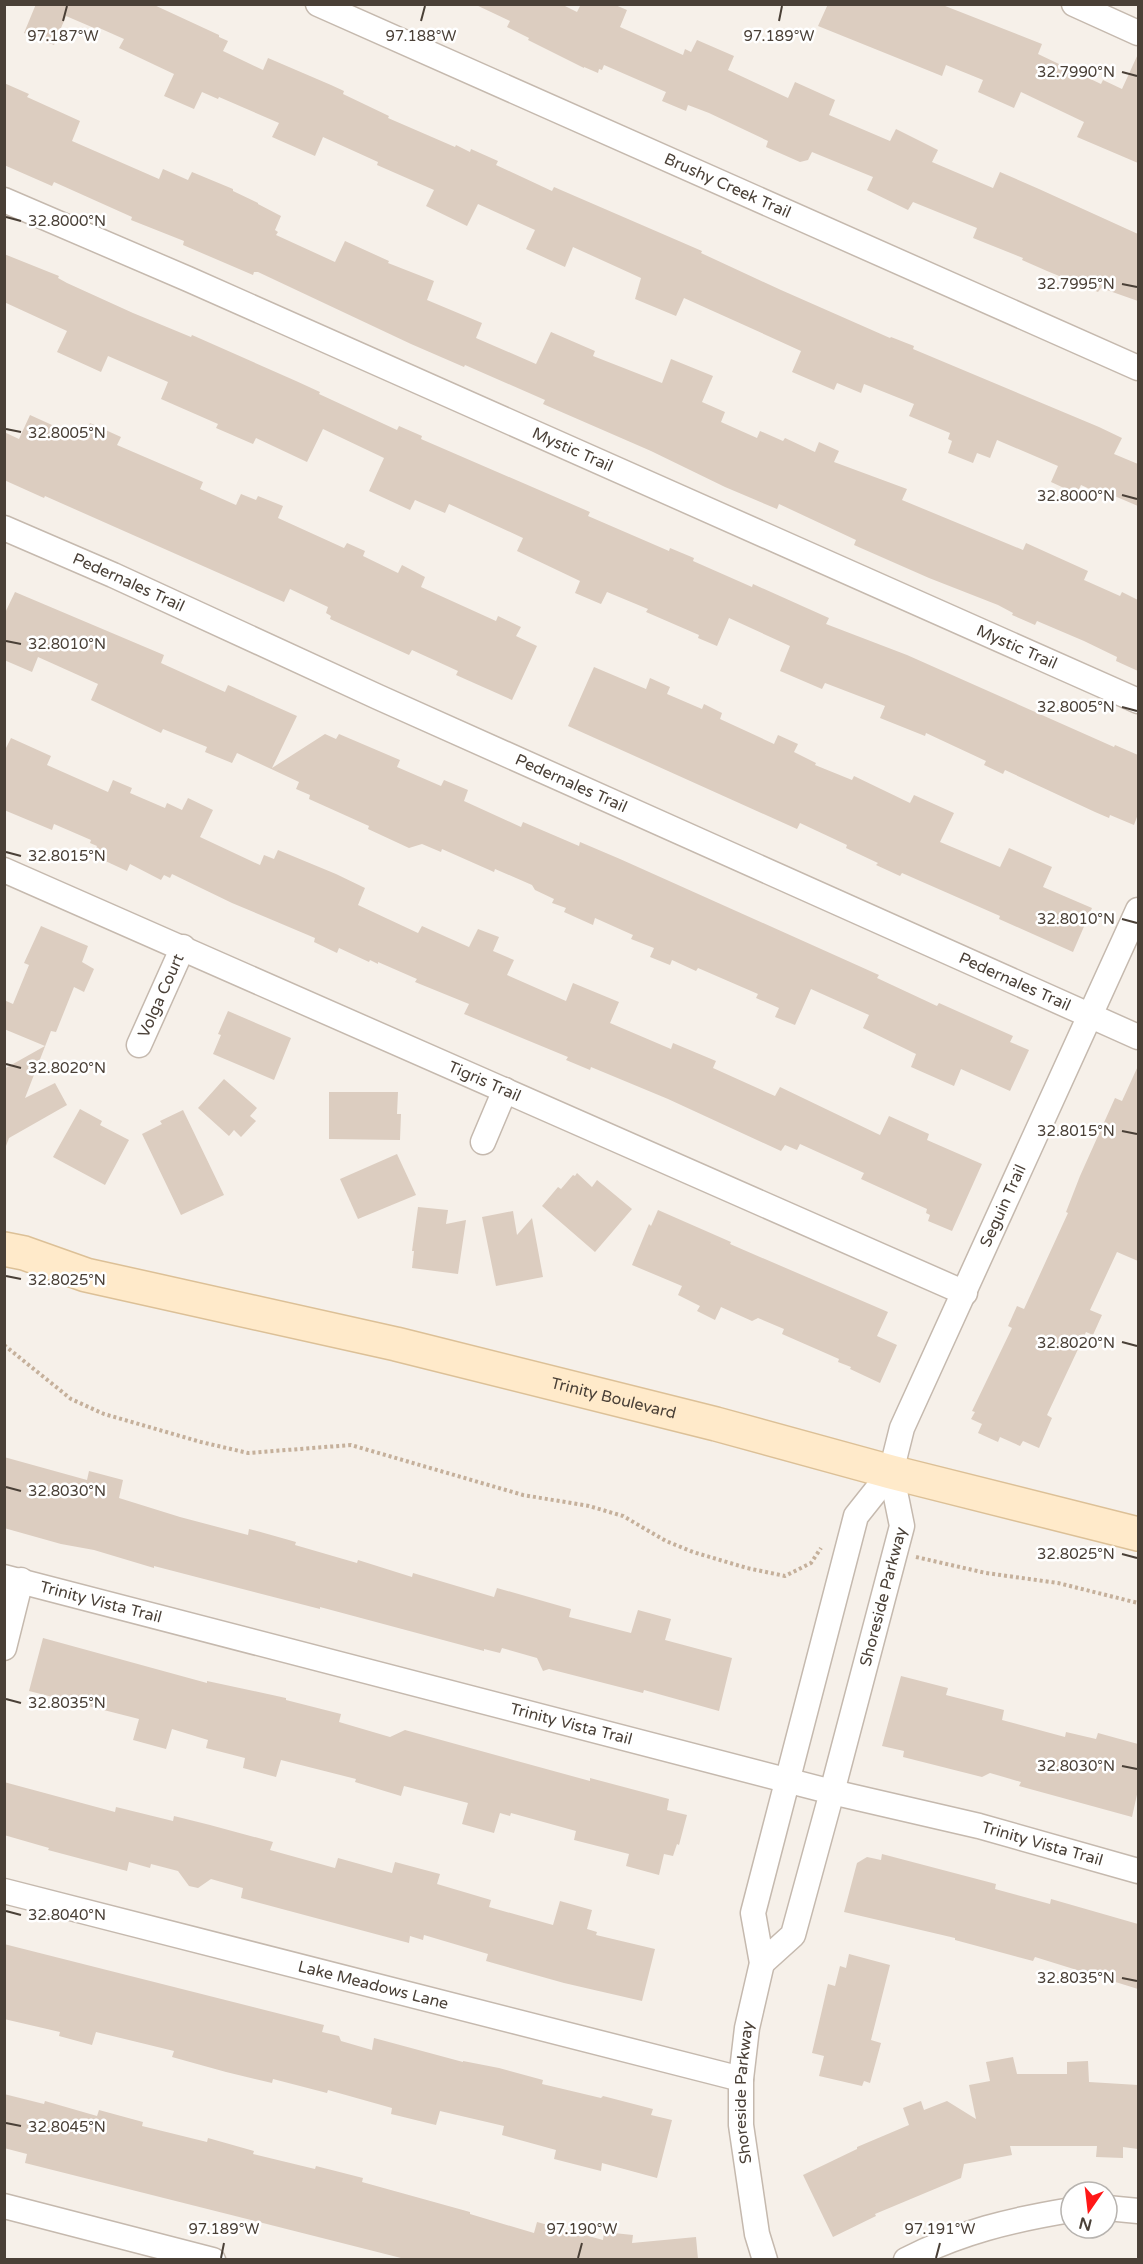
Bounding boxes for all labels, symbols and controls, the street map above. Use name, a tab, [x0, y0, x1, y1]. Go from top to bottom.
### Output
text: 97.187°W	[27, 27, 99, 45]
text: 97.188°W	[385, 27, 457, 45]
text: 97.189°W	[743, 27, 815, 45]
text: 32.7990°N	[1037, 63, 1115, 81]
street label: Brushy Creek Trail	[661, 149, 794, 223]
text: 32.8000°N	[28, 212, 106, 230]
text: 32.7995°N	[1037, 275, 1115, 293]
street label: Mystic Trail	[529, 423, 616, 476]
text: 32.8005°N	[28, 424, 106, 442]
text: 32.8000°N	[1037, 487, 1115, 505]
street label: Pedernales Trail	[70, 549, 188, 617]
street label: Mystic Trail	[973, 620, 1060, 674]
text: 32.8010°N	[28, 635, 106, 653]
text: 32.8005°N	[1037, 698, 1115, 716]
street label: Pedernales Trail	[512, 750, 630, 817]
text: 32.8015°N	[28, 847, 106, 865]
text: 32.8010°N	[1037, 910, 1115, 928]
street label: Pedernales Trail	[956, 948, 1074, 1016]
street label: Volga Court	[134, 951, 189, 1041]
street label: Tigris Trail	[445, 1057, 524, 1106]
text: 32.8020°N	[28, 1059, 106, 1077]
text: 32.8015°N	[1037, 1122, 1115, 1140]
street label: Seguin Trail	[976, 1161, 1031, 1250]
text: 32.8025°N	[28, 1271, 106, 1289]
text: 32.8020°N	[1037, 1334, 1115, 1352]
street label: Trinity Boulevard	[549, 1373, 678, 1424]
text: 32.8030°N	[28, 1482, 106, 1500]
street label: Shoreside Parkway	[855, 1524, 911, 1669]
text: 32.8025°N	[1037, 1545, 1115, 1563]
street label: Trinity Vista Trail	[38, 1577, 164, 1628]
text: 32.8035°N	[28, 1694, 106, 1712]
street label: Trinity Vista Trail	[508, 1699, 634, 1750]
text: 32.8030°N	[1037, 1757, 1115, 1775]
street label: Trinity Vista Trail	[979, 1817, 1105, 1871]
text: 32.8040°N	[28, 1906, 106, 1924]
street label: Lake Meadows Lane	[296, 1956, 451, 2014]
text: 32.8035°N	[1037, 1969, 1115, 1987]
street label: Shoreside Parkway	[731, 2019, 758, 2165]
text: 32.8045°N	[28, 2118, 106, 2136]
north arrow	[1059, 2180, 1119, 2240]
text: N	[1077, 2212, 1094, 2235]
text: 97.189°W	[188, 2220, 260, 2238]
text: 97.190°W	[546, 2220, 618, 2238]
text: 97.191°W	[904, 2220, 976, 2238]

